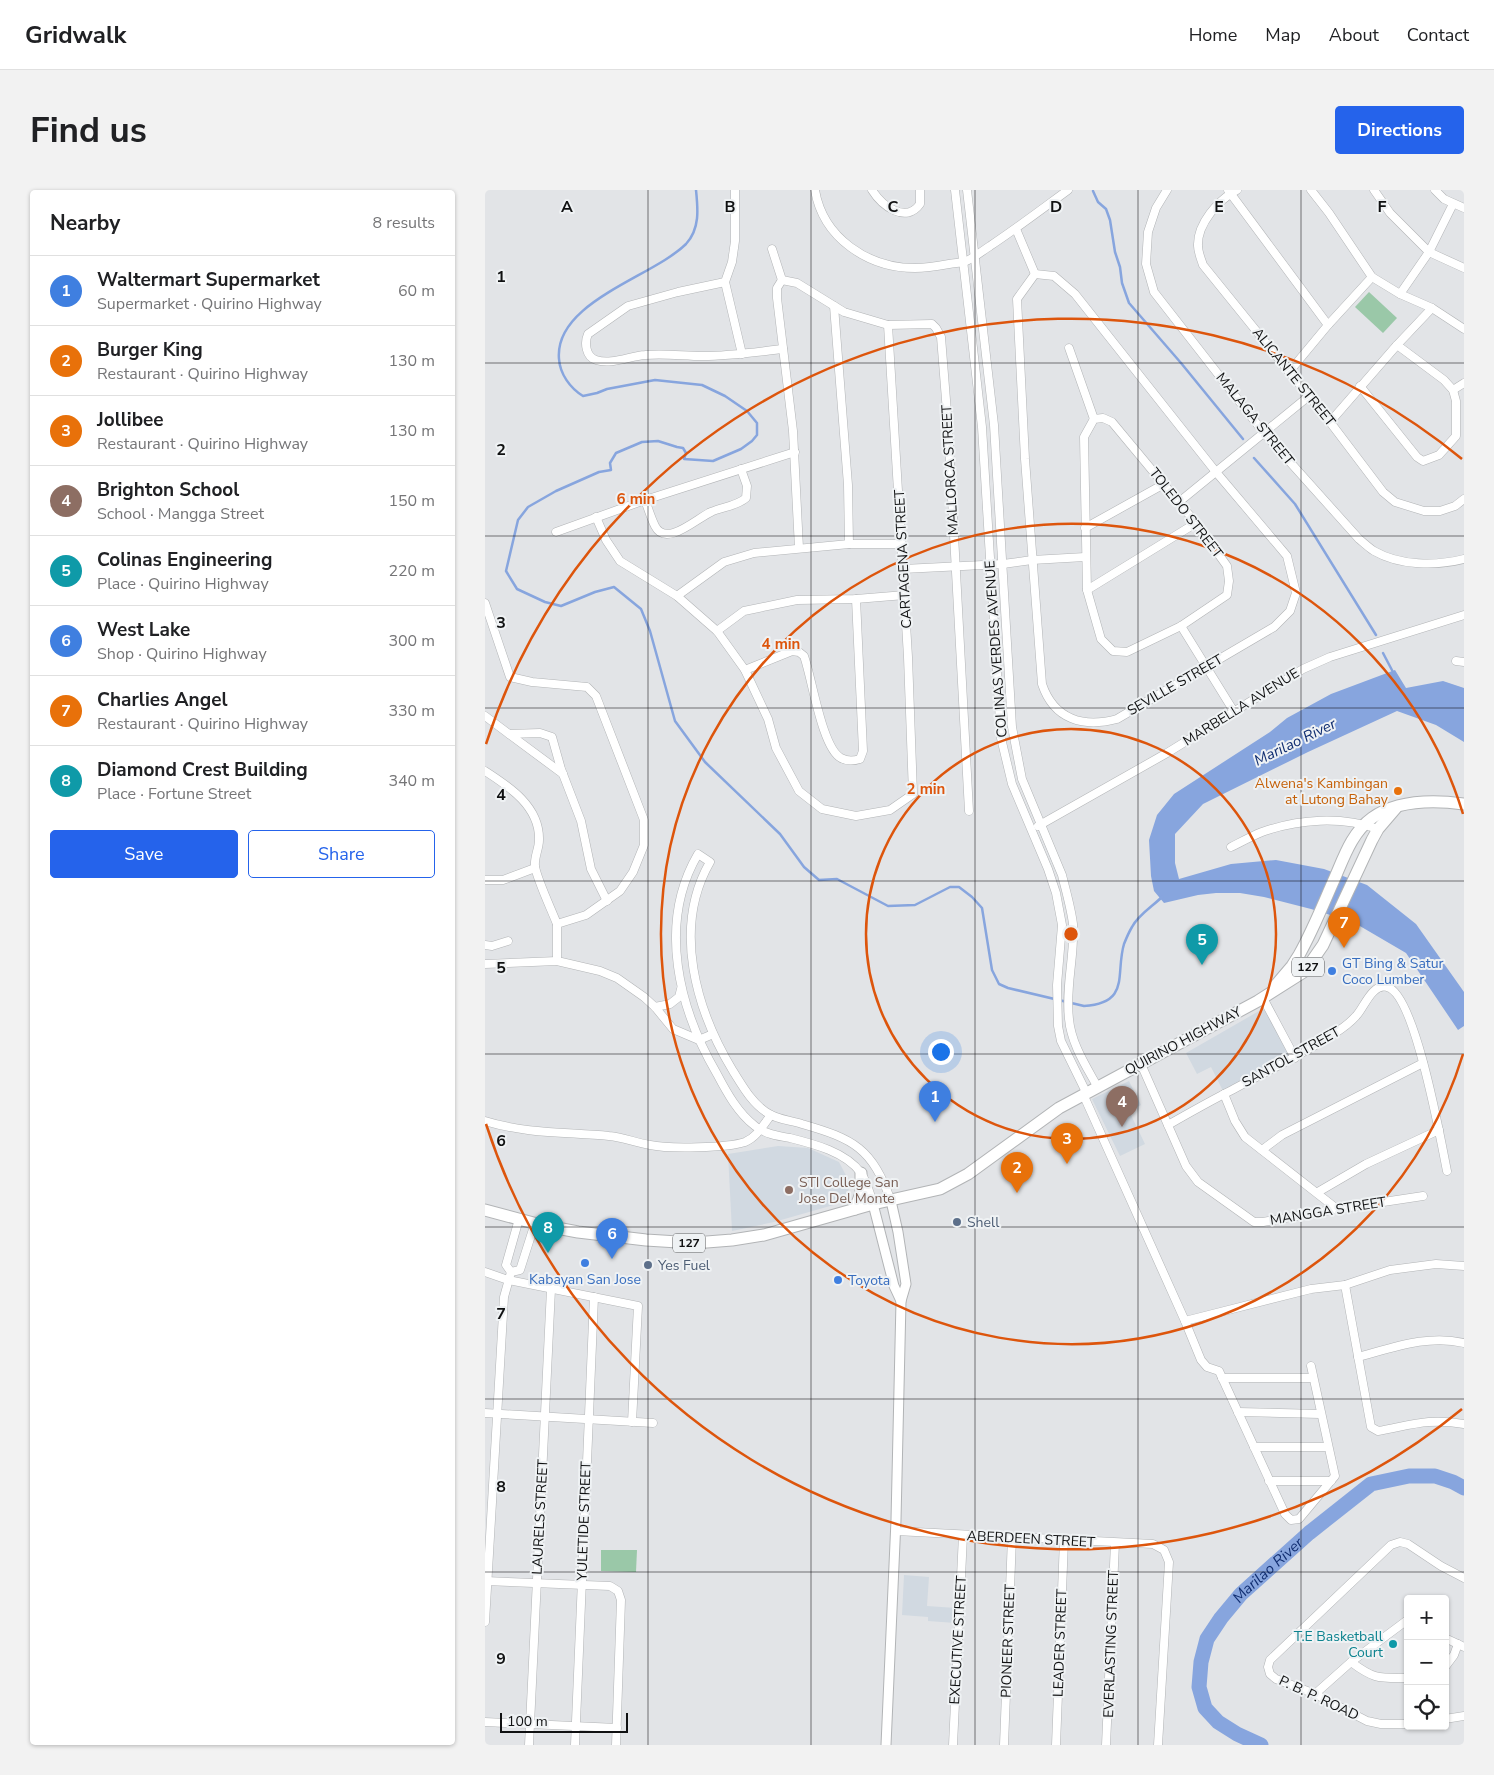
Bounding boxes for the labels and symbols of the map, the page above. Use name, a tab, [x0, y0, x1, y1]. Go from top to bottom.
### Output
text: A	[561, 196, 573, 218]
text: B	[724, 196, 736, 218]
text: C	[888, 196, 899, 218]
text: D	[1050, 196, 1062, 218]
text: E	[1214, 196, 1224, 218]
text: F	[1378, 196, 1387, 218]
text: 1	[496, 266, 506, 288]
street label: ALICANTE STREET	[1248, 324, 1340, 431]
street label: MALAGA STREET	[1212, 369, 1299, 470]
street label: MALLORCA STREET	[937, 404, 963, 536]
text: 2	[496, 439, 506, 461]
street label: TOLEDO STREET	[1145, 464, 1228, 563]
street label: CARTAGENA STREET	[890, 488, 916, 629]
text: 6 min	[617, 489, 655, 509]
street label: COLINAS VERDES AVENUE	[980, 560, 1012, 738]
text: 3	[496, 612, 506, 634]
text: 4 min	[762, 634, 800, 654]
street label: SEVILLE STREET	[1124, 650, 1227, 720]
street label: MARBELLA AVENUE	[1179, 663, 1303, 751]
water label: Marilao River	[1251, 713, 1340, 770]
place label: Alwena's Kambingan at Lutong Bahay	[1255, 774, 1389, 809]
text: 2 min	[907, 779, 945, 799]
text: 4	[496, 784, 506, 806]
marker: Alwena's Kambingan at Lutong Bahay	[1392, 785, 1404, 797]
pin: 7	[1328, 907, 1360, 948]
pin: 5	[1186, 924, 1218, 965]
centre of rings	[1062, 925, 1080, 943]
place label: GT Bing & Satur Coco Lumber	[1342, 954, 1444, 989]
text: 5	[496, 957, 506, 979]
road number: 127	[1292, 958, 1324, 976]
marker: GT Bing & Satur Coco Lumber	[1326, 965, 1338, 977]
street label: QUIRINO HIGHWAY	[1121, 1002, 1245, 1080]
street label: SANTOL STREET	[1238, 1022, 1344, 1092]
your location	[928, 1039, 954, 1065]
pin: 1	[919, 1081, 951, 1122]
pin: 4	[1106, 1086, 1138, 1127]
pin: 3	[1051, 1123, 1083, 1164]
text: 6	[496, 1130, 506, 1152]
pin: 2	[1001, 1152, 1033, 1193]
place label: STI College San Jose Del Monte	[798, 1173, 899, 1208]
marker: STI College San Jose Del Monte	[783, 1184, 795, 1196]
street label: MANGGA STREET	[1269, 1192, 1388, 1230]
pin: 8	[532, 1212, 564, 1253]
place label: Shell	[967, 1213, 1000, 1232]
marker: Shell	[951, 1216, 963, 1228]
pin: 6	[596, 1218, 628, 1259]
road number: 127	[673, 1234, 705, 1252]
place label: Yes Fuel	[657, 1256, 711, 1275]
marker: Kabayan San Jose	[579, 1257, 591, 1269]
marker: Yes Fuel	[642, 1259, 654, 1271]
place label: Kabayan San Jose	[529, 1270, 641, 1289]
place label: Toyota	[848, 1271, 890, 1290]
marker: Toyota	[832, 1274, 844, 1286]
text: 7	[496, 1303, 506, 1325]
street label: LAURELS STREET	[527, 1458, 553, 1575]
street label: YULETIDE STREET	[572, 1461, 596, 1582]
text: 8	[496, 1476, 506, 1498]
street label: ABERDEEN STREET	[966, 1526, 1096, 1552]
water label: Marilao River	[1228, 1533, 1308, 1607]
street label: EVERLASTING STREET	[1099, 1569, 1123, 1718]
street label: EXECUTIVE STREET	[945, 1574, 971, 1705]
street label: PIONEER STREET	[997, 1583, 1019, 1698]
street label: LEADER STREET	[1049, 1588, 1071, 1697]
place label: T.E Basketball Court	[1294, 1627, 1384, 1662]
marker: T.E Basketball Court	[1387, 1638, 1399, 1650]
text: 9	[496, 1648, 506, 1670]
street label: P. B. P. ROAD	[1276, 1671, 1362, 1725]
scale bar	[500, 1710, 627, 1733]

